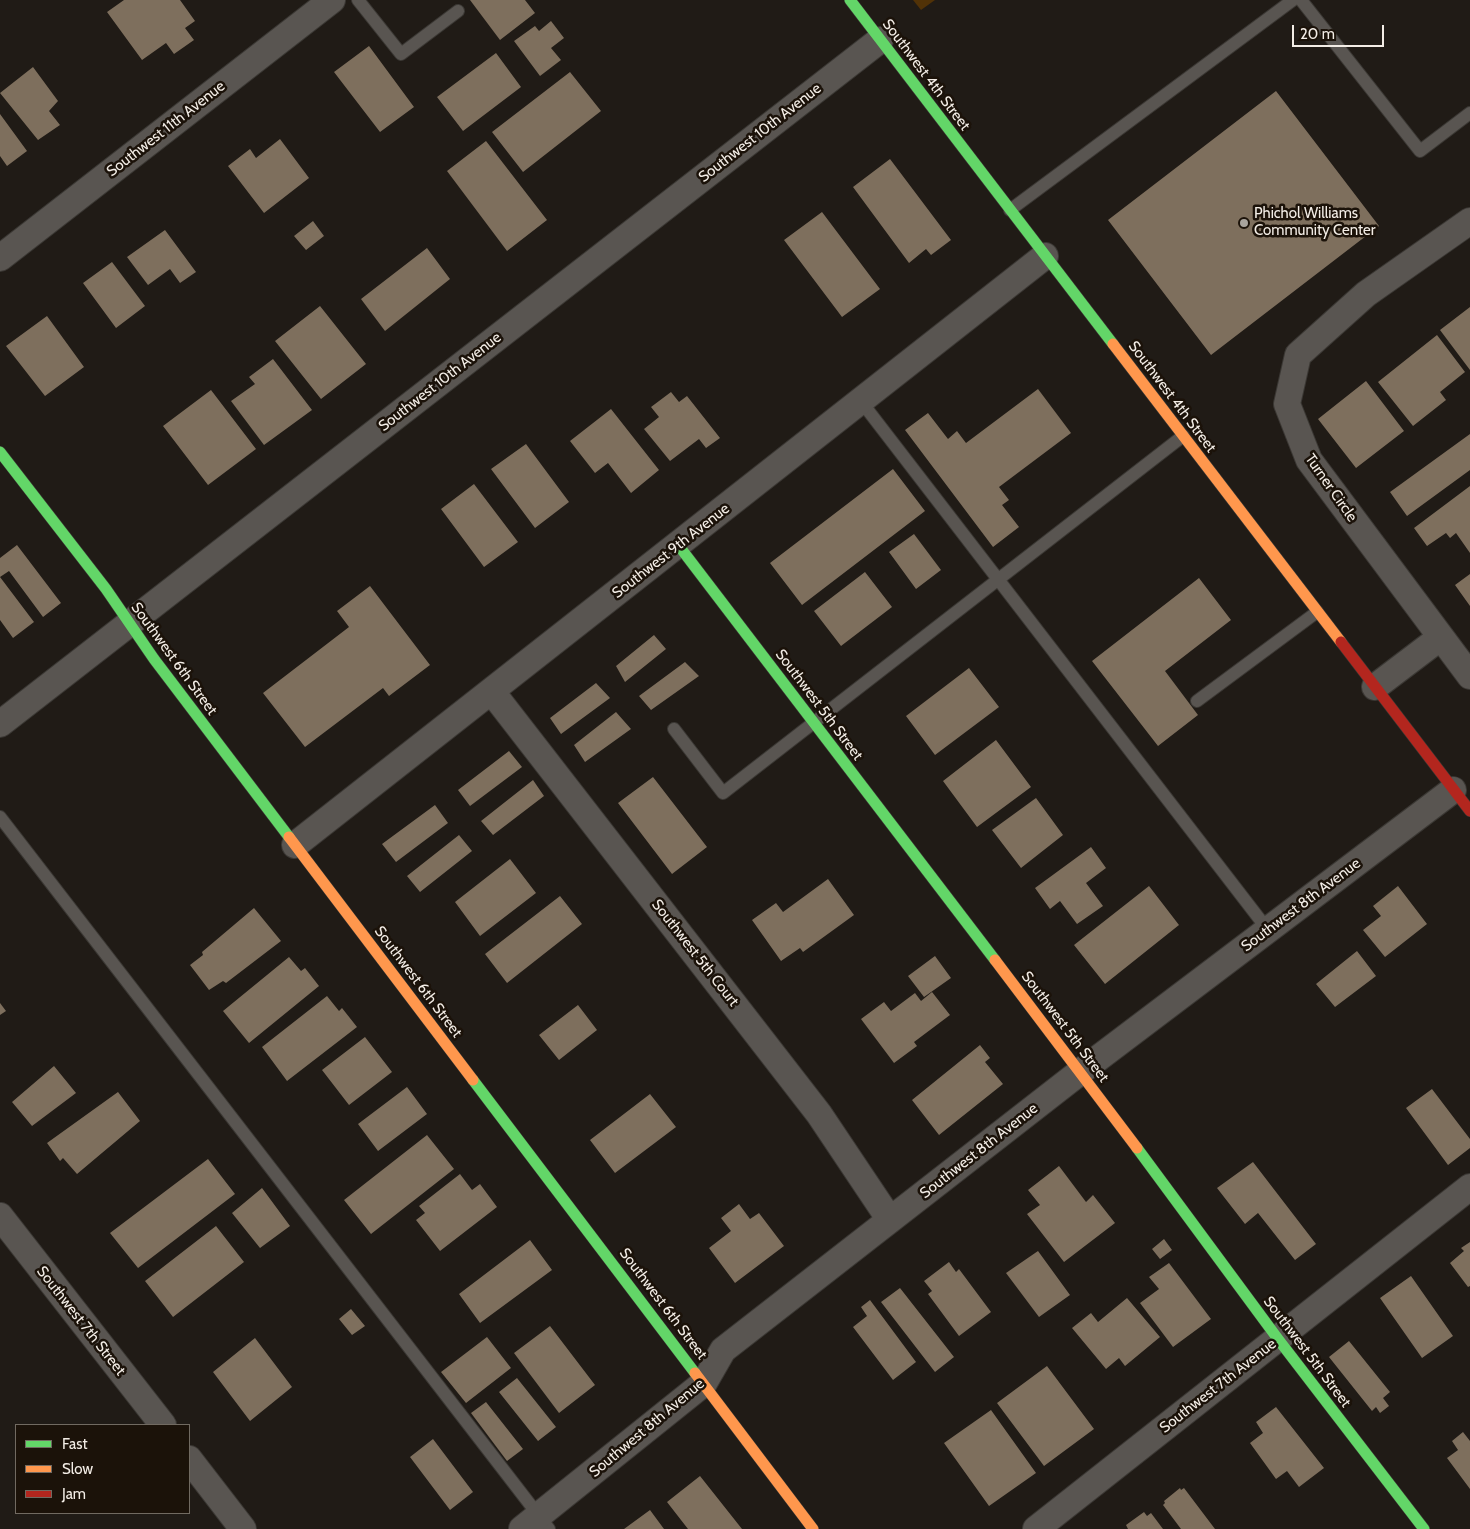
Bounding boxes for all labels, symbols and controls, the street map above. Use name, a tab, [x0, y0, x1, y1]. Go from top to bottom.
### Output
scale bar	[1295, 15, 1388, 47]
street label: Southwest 4th Street	[878, 16, 974, 134]
text: 20 m	[1300, 25, 1335, 43]
street label: Southwest 11th Avenue	[103, 77, 229, 181]
street label: Southwest 10th Avenue	[695, 80, 825, 186]
place label: Phichol Williams Community Center	[1254, 205, 1375, 240]
marker: Phichol Williams Community Center	[1238, 217, 1250, 229]
street label: Southwest 10th Avenue	[375, 329, 505, 435]
street label: Southwest 4th Street	[1124, 338, 1220, 456]
street label: Turner Circle	[1301, 451, 1361, 525]
street label: Southwest 9th Avenue	[609, 500, 733, 602]
street label: Southwest 6th Street	[127, 599, 221, 719]
street label: Southwest 5th Street	[771, 646, 867, 764]
street label: Southwest 8th Avenue	[1238, 854, 1364, 956]
street label: Southwest 5th Court	[648, 896, 742, 1010]
street label: Southwest 6th Street	[370, 923, 466, 1041]
street label: Southwest 5th Street	[1017, 968, 1113, 1086]
street label: Southwest 8th Avenue	[917, 1099, 1041, 1203]
street label: Southwest 6th Street	[615, 1245, 711, 1363]
street label: Southwest 7th Street	[33, 1263, 129, 1379]
street label: Southwest 5th Street	[1259, 1293, 1355, 1411]
street label: Southwest 7th Avenue	[1156, 1335, 1280, 1437]
street label: Southwest 8th Avenue	[586, 1375, 708, 1481]
legend	[15, 1424, 190, 1514]
text: Fast	[62, 1435, 87, 1453]
text: Slow	[62, 1460, 93, 1478]
text: Jam	[62, 1485, 86, 1503]

